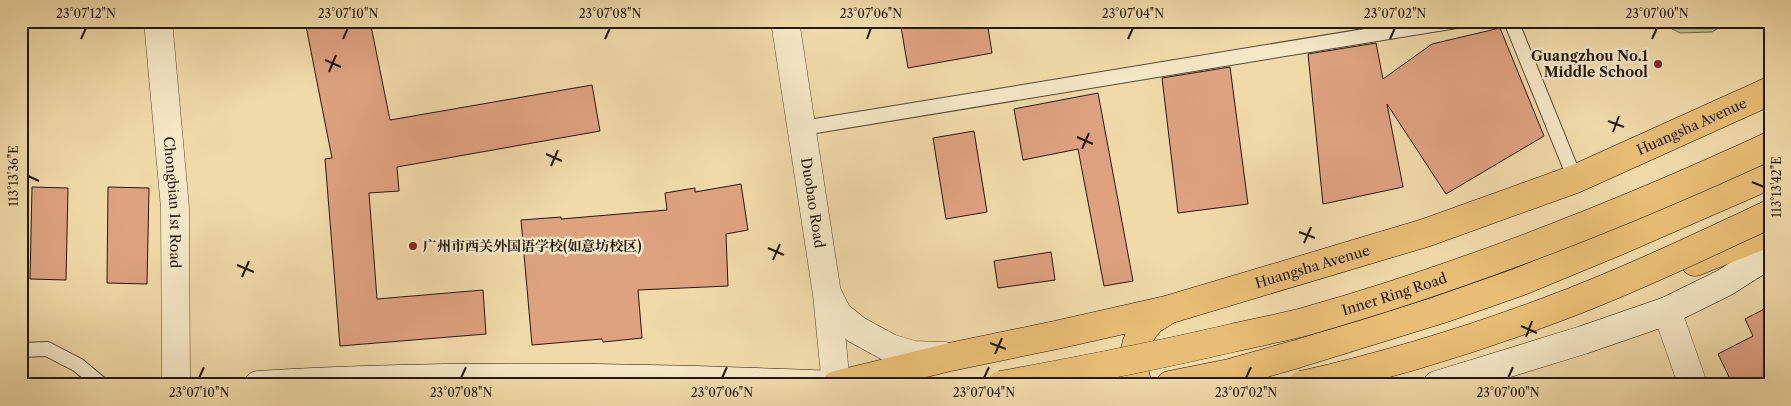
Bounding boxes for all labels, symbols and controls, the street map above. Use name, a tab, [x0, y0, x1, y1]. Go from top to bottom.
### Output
text: 23°07'12"N	[56, 6, 116, 21]
text: 23°07'10"N	[318, 6, 378, 21]
text: 23°07'08"N	[579, 6, 641, 21]
text: 23°07'06"N	[840, 6, 902, 21]
text: 23°07'04"N	[1102, 6, 1164, 21]
text: 23°07'02"N	[1364, 6, 1426, 21]
text: 23°07'00"N	[1625, 6, 1689, 21]
place label: Guangzhou No.1 Middle School	[1531, 47, 1649, 81]
marker: Guangzhou No.1 Middle School	[1652, 58, 1664, 70]
street label: Huangsha Avenue	[1634, 94, 1750, 159]
street label: Chongbian 1st Road	[160, 136, 184, 269]
text: 113°13'36"E	[6, 145, 21, 207]
street label: Duobao Road	[797, 156, 829, 250]
text: 113°13'42"E	[1769, 157, 1784, 217]
place label: 广州市西关外国语学校(如意坊校区)	[423, 237, 642, 255]
marker: 广州市西关外国语学校(如意坊校区)	[407, 240, 419, 252]
street label: Huangsha Avenue	[1253, 241, 1372, 292]
street label: Inner Ring Road	[1340, 269, 1450, 319]
text: 23°07'10"N	[169, 385, 229, 400]
text: 23°07'08"N	[430, 385, 492, 400]
text: 23°07'06"N	[691, 385, 753, 400]
text: 23°07'04"N	[953, 385, 1015, 400]
text: 23°07'02"N	[1215, 385, 1277, 400]
text: 23°07'00"N	[1476, 385, 1540, 400]

